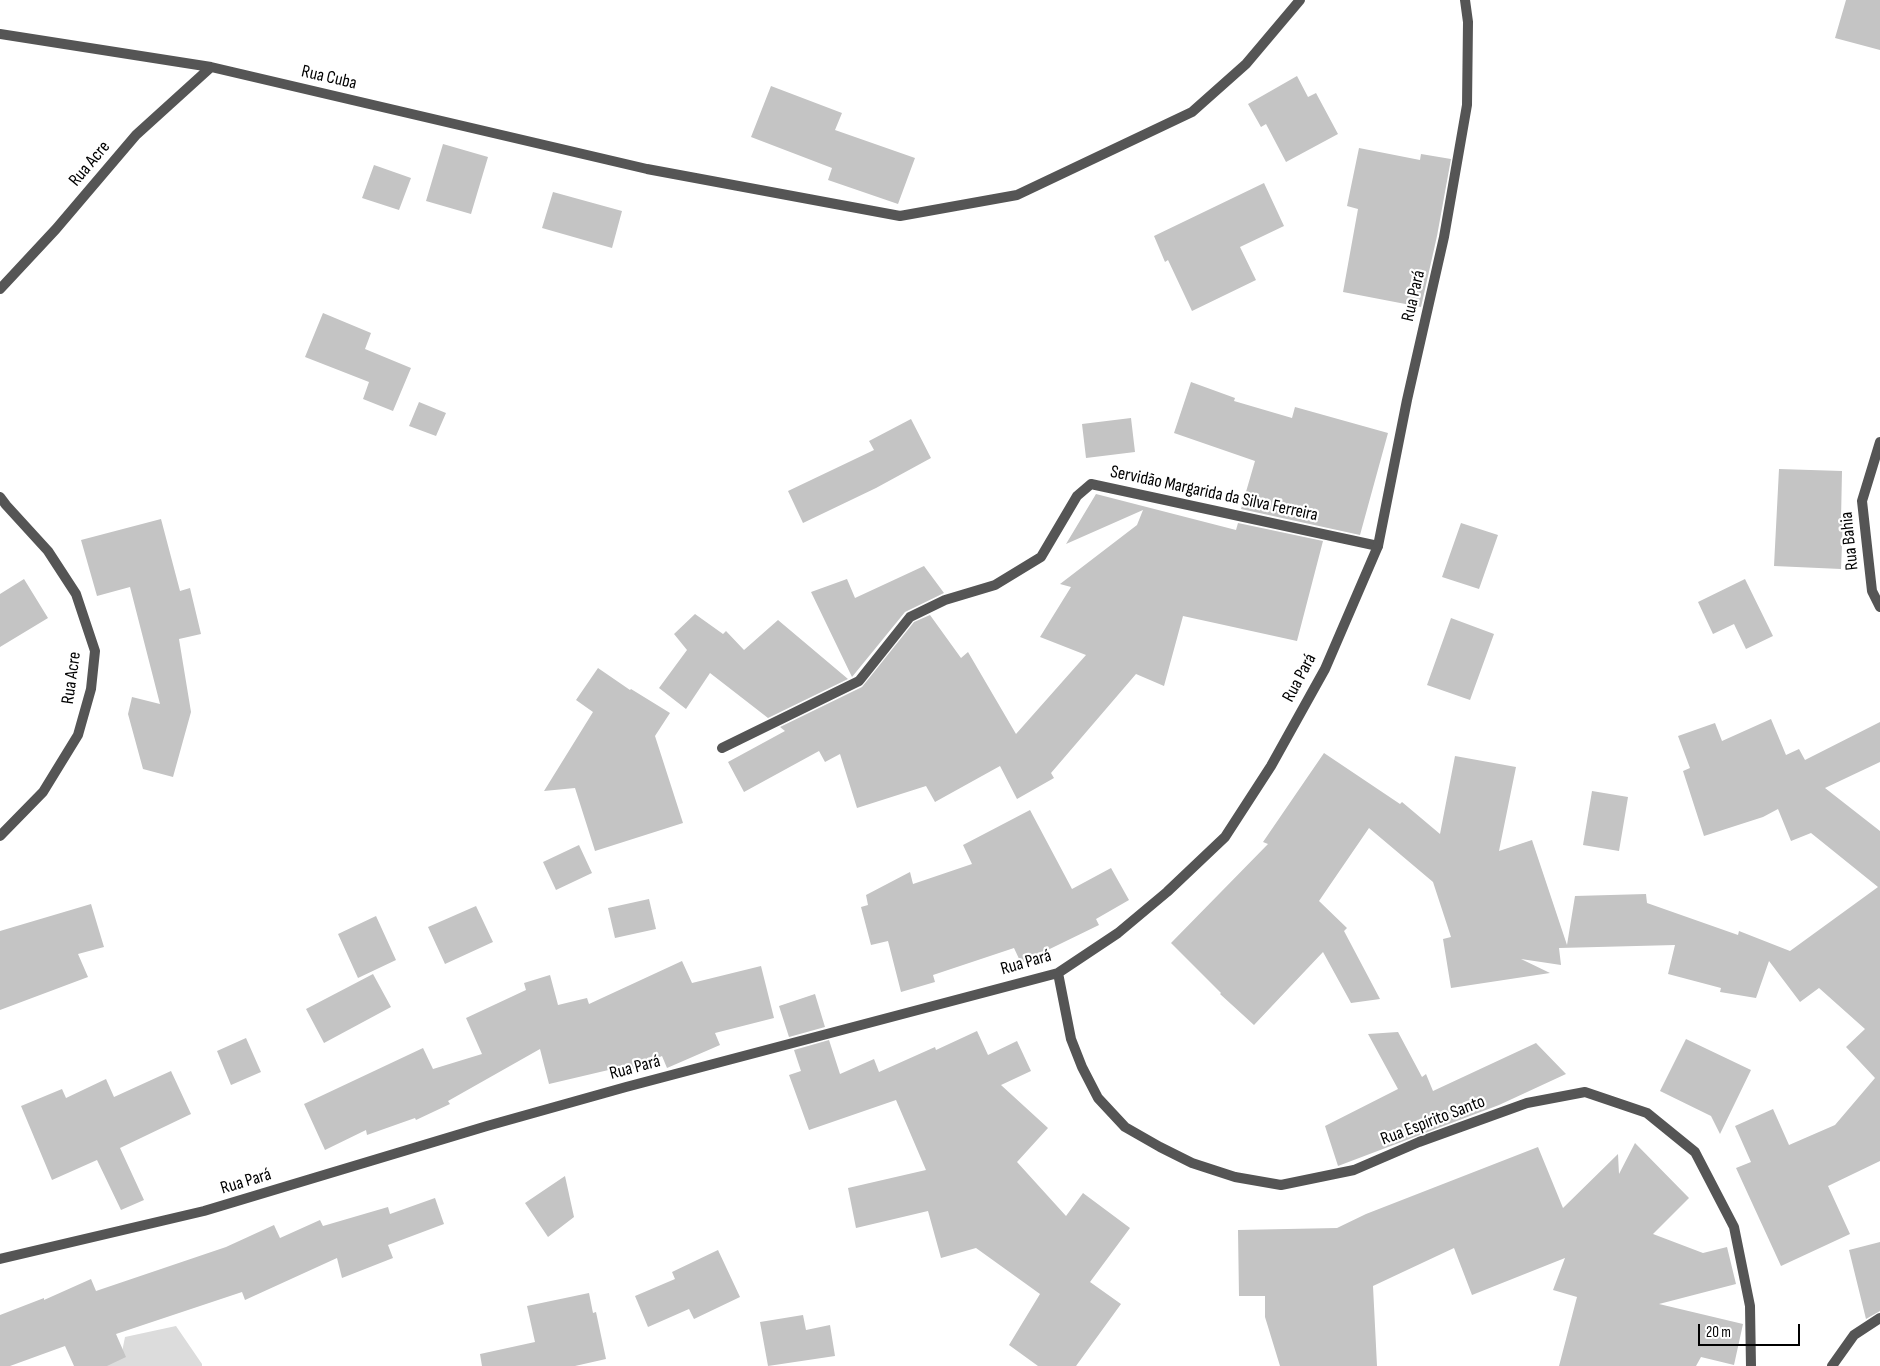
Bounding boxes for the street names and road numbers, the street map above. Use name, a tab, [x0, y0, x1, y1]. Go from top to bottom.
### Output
street label: Rua Cuba	[299, 61, 359, 95]
street label: Rua Acre	[65, 137, 115, 191]
street label: Rua Pará	[1398, 268, 1430, 324]
street label: Servidão Margarida da Silva Ferreira	[1108, 461, 1320, 527]
street label: Rua Bahia	[1836, 511, 1864, 571]
street label: Rua Acre	[58, 650, 86, 706]
street label: Rua Pará	[1278, 650, 1322, 706]
street label: Rua Pará	[998, 945, 1054, 981]
street label: Rua Pará	[607, 1051, 663, 1085]
street label: Rua Espírito Santo	[1378, 1091, 1488, 1151]
street label: Rua Pará	[218, 1164, 274, 1200]

